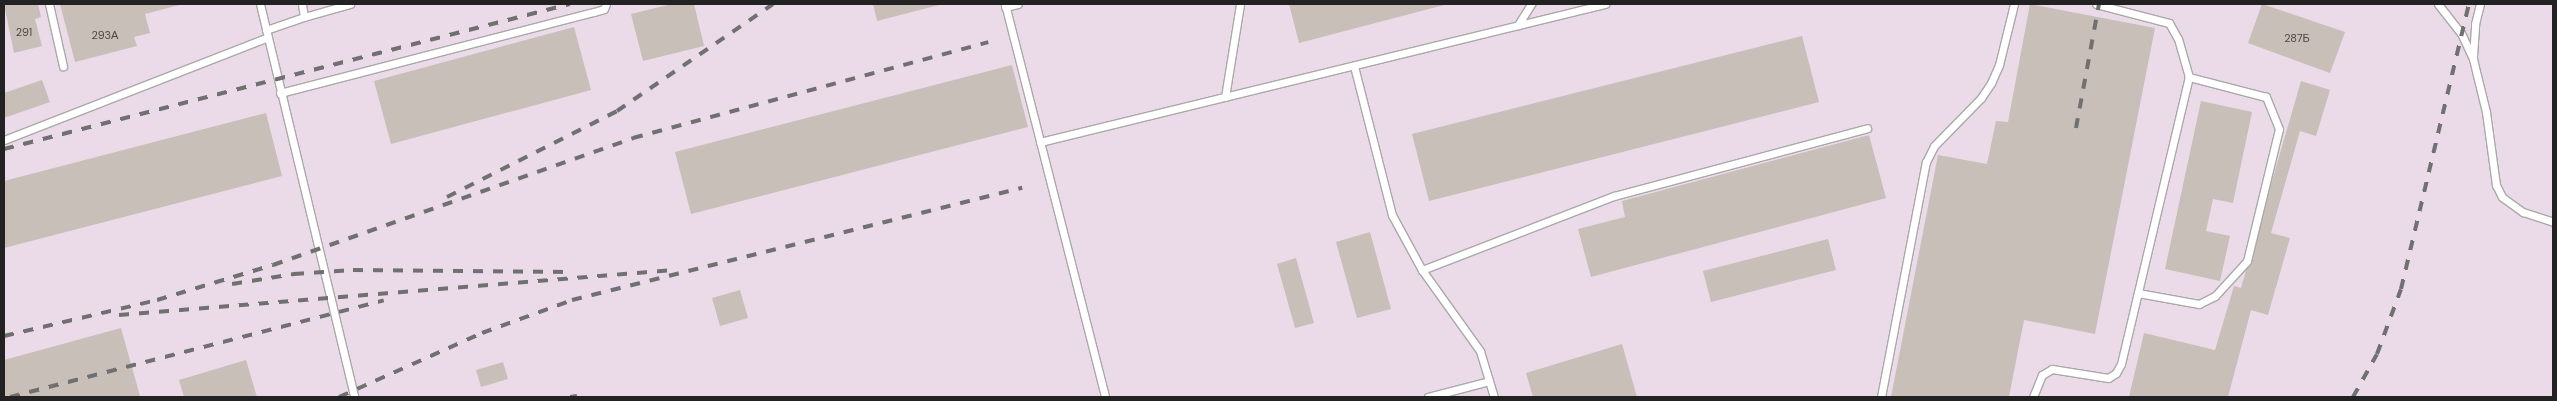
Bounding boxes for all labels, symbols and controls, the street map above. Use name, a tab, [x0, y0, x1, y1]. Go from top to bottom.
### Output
house number: 291	[16, 25, 32, 39]
house number: 293А	[92, 28, 118, 42]
house number: 287Б	[2284, 31, 2310, 45]

